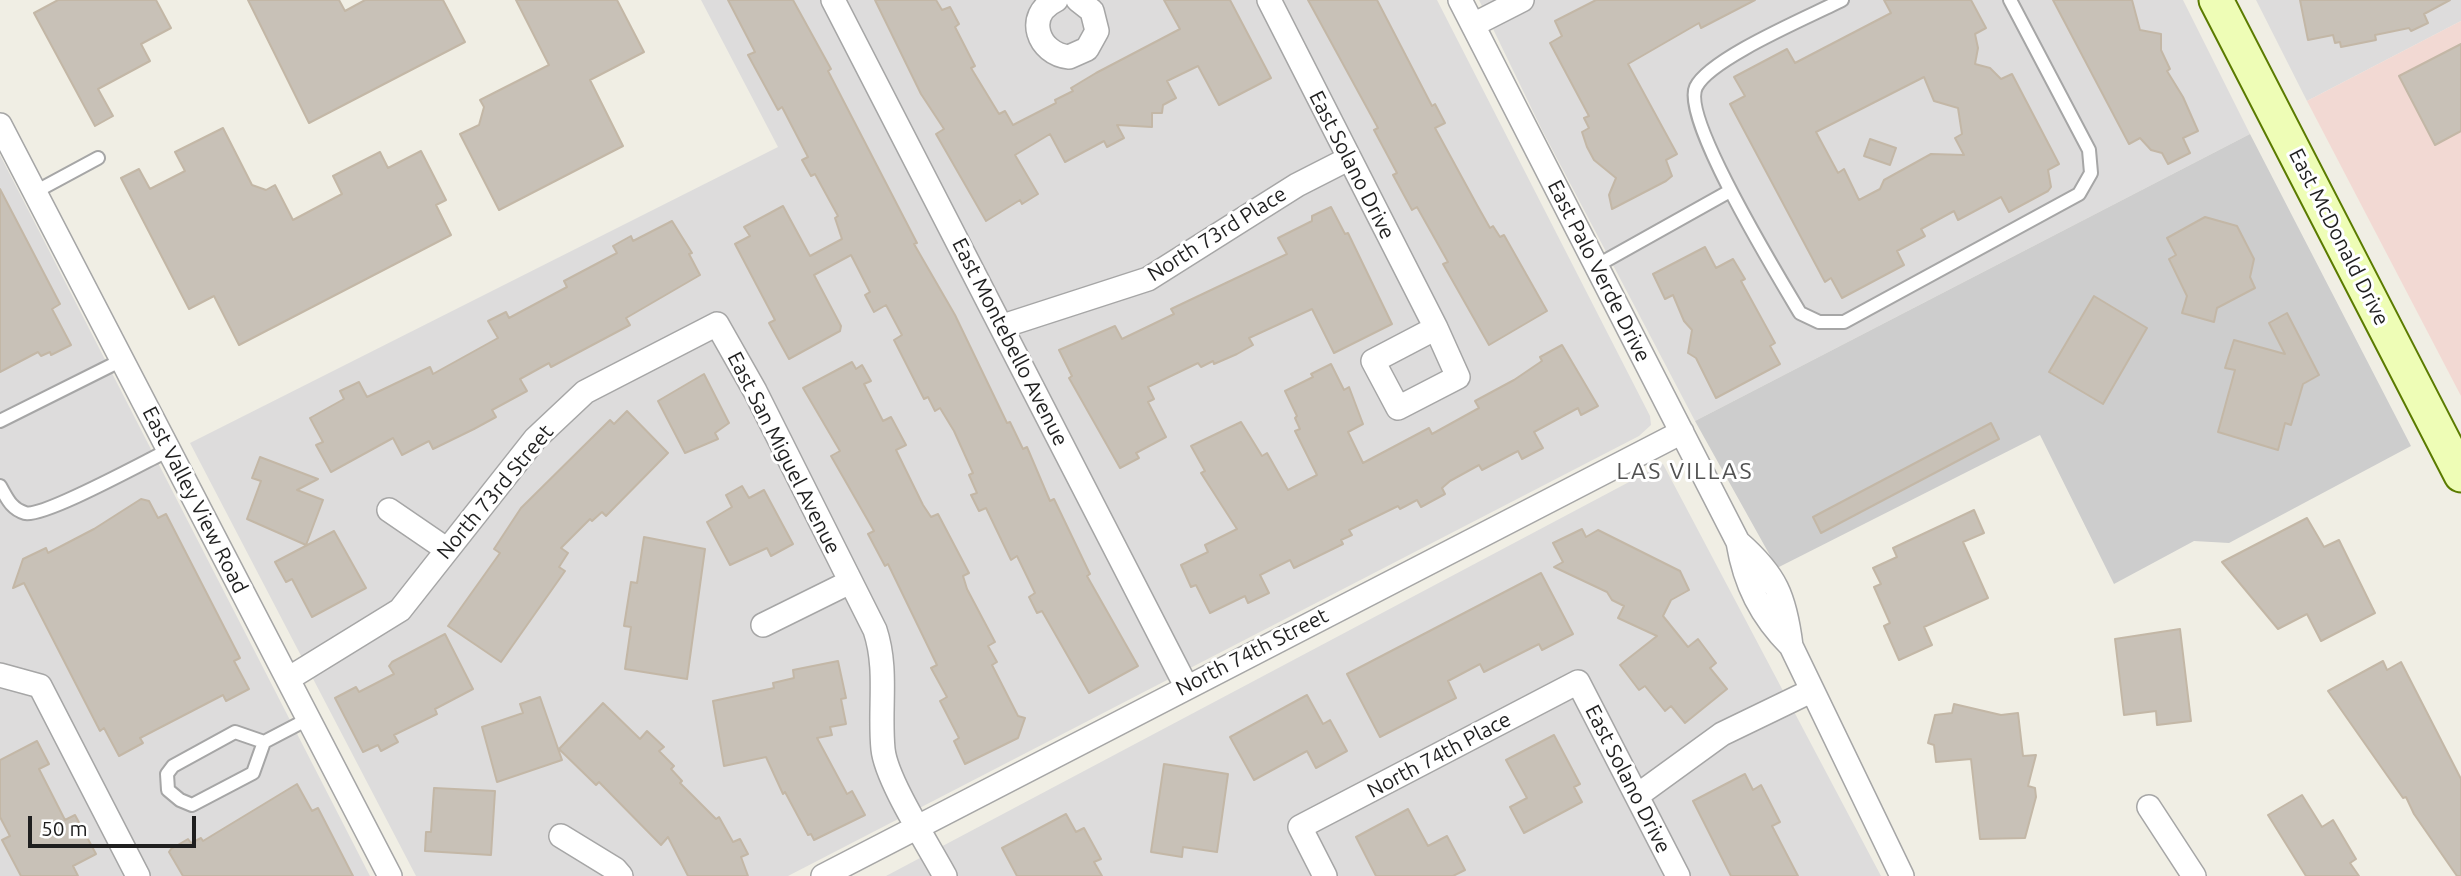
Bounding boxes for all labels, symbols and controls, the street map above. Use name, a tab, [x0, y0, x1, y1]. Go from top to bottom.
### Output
street label: East Solano Drive	[1304, 87, 1400, 243]
street label: East McDonald Drive	[2284, 144, 2394, 330]
street label: East Palo Verde Drive	[1542, 176, 1656, 366]
street label: North 73rd Place	[1143, 181, 1291, 287]
street label: East Montebello Avenue	[947, 234, 1073, 450]
street label: East San Miguel Avenue	[722, 348, 846, 558]
street label: East Valley View Road	[137, 402, 253, 598]
street label: North 73rd Street	[431, 420, 559, 564]
district label: LAS VILLAS	[1618, 457, 1752, 485]
street label: North 74th Street	[1172, 603, 1332, 701]
street label: East Solano Drive	[1580, 701, 1676, 857]
street label: North 74th Place	[1363, 706, 1515, 804]
scale bar	[32, 802, 200, 846]
text: 50 m	[41, 816, 88, 840]

